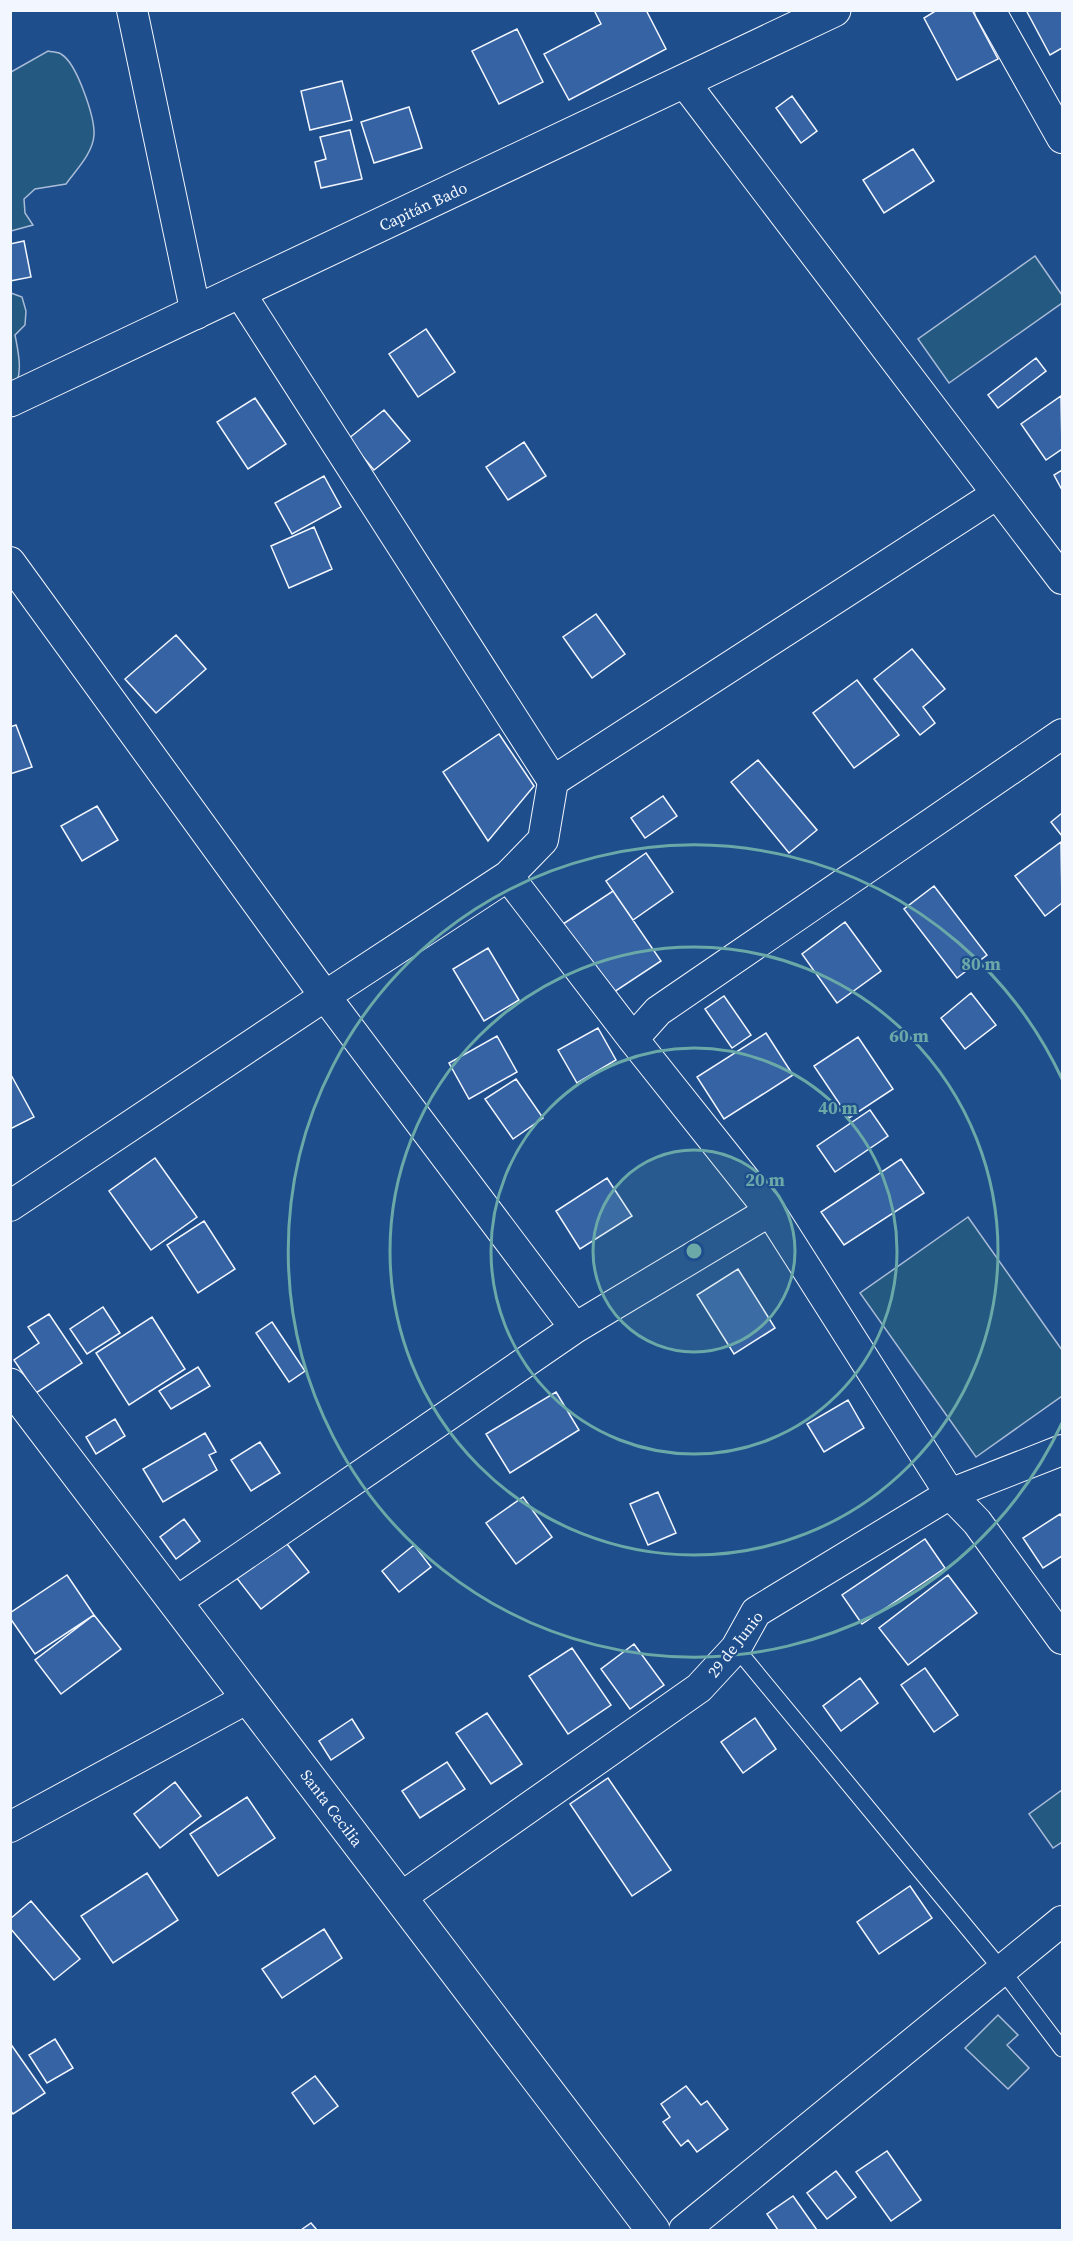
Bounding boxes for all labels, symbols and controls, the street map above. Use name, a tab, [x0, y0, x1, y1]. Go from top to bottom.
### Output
street label: Capitán Bado	[375, 176, 471, 236]
text: 80 m	[961, 951, 1001, 976]
text: 60 m	[889, 1023, 929, 1048]
text: 40 m	[818, 1095, 858, 1120]
text: 20 m	[745, 1167, 785, 1192]
centre of rings	[684, 1241, 704, 1261]
street label: 29 de Junio	[702, 1606, 768, 1682]
street label: Santa Cecilia	[296, 1765, 369, 1852]

